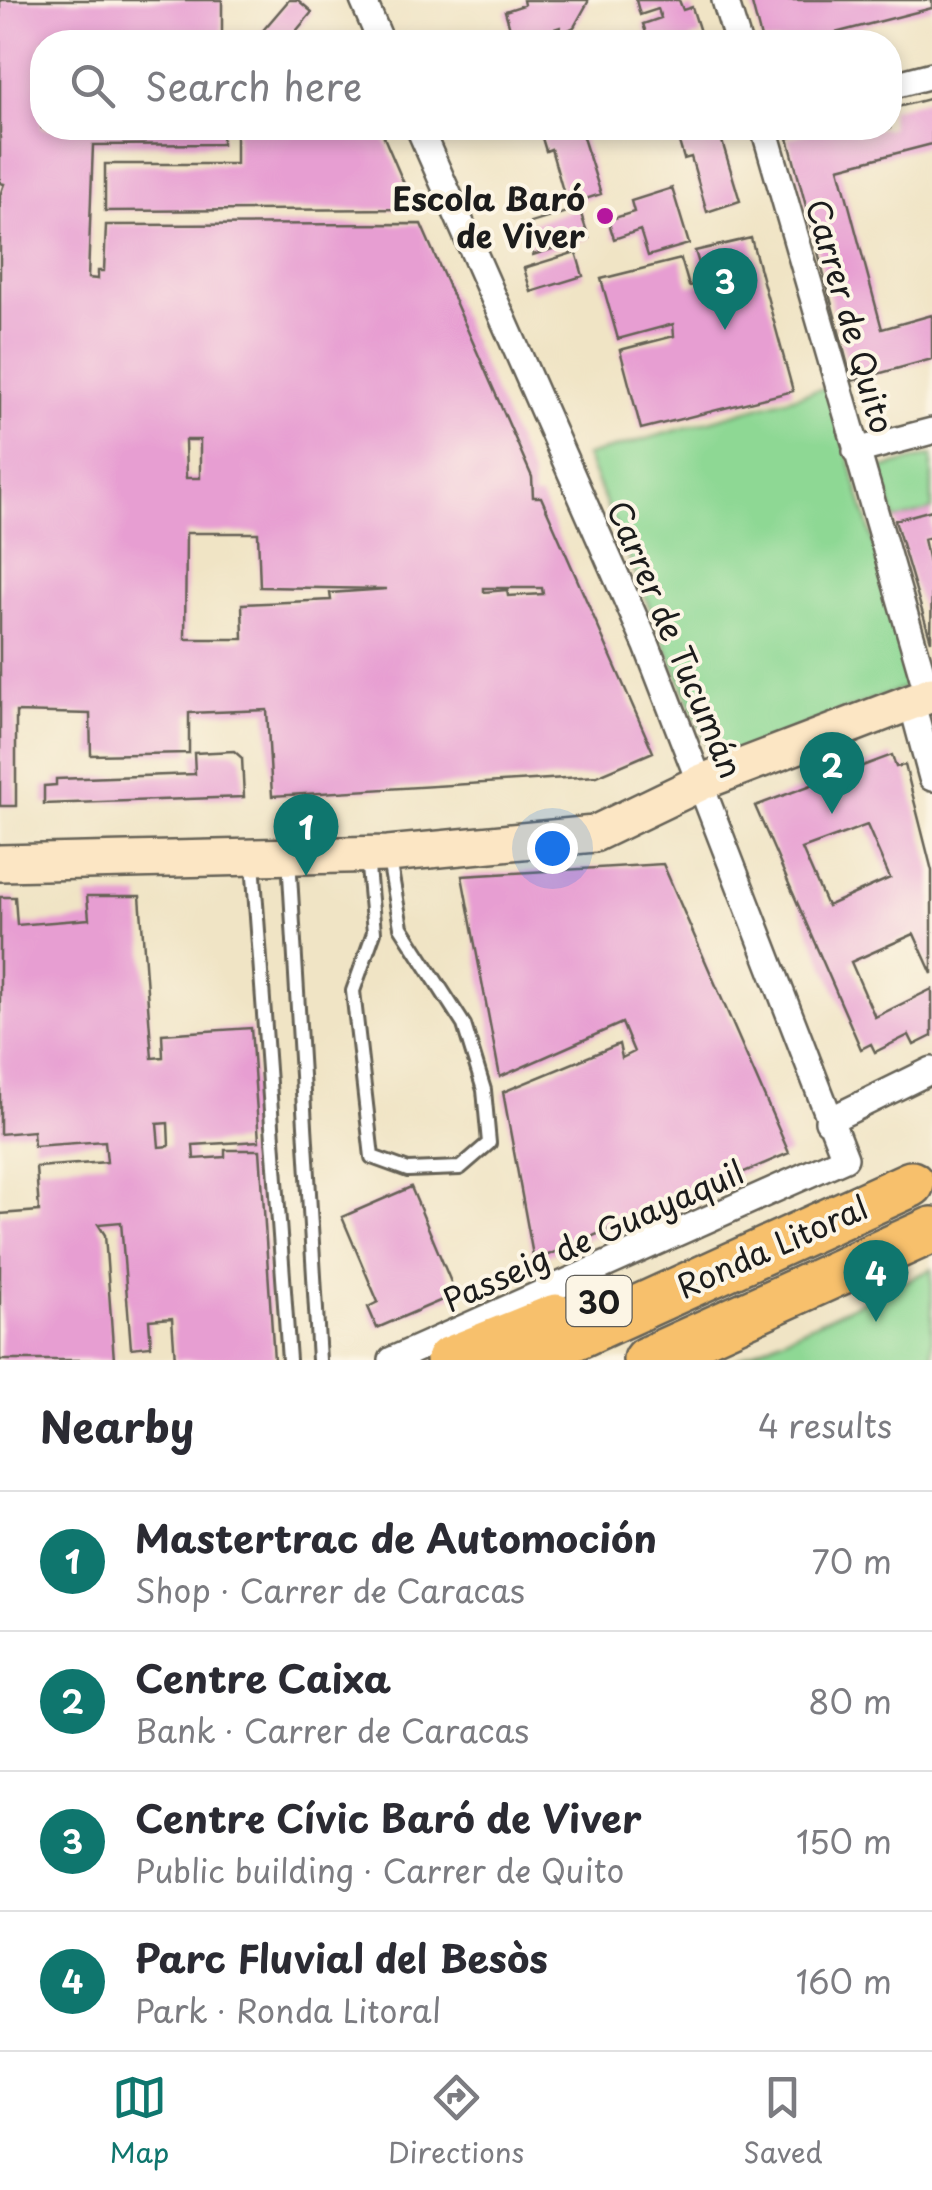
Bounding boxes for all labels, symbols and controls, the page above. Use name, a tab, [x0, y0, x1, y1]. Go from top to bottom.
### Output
search box	[30, 30, 902, 140]
text: Search here	[145, 57, 362, 114]
icon: search	[65, 58, 120, 113]
place label: Escola Baró de Viver	[392, 174, 586, 259]
street label: Carrer de Quito	[795, 193, 907, 439]
marker: Escola Baró de Viver	[594, 205, 616, 227]
pin: 3	[692, 248, 758, 330]
street label: Carrer de Tucumán	[596, 493, 756, 785]
pin: 2	[800, 732, 864, 814]
pin: 1	[274, 794, 338, 876]
your location	[527, 823, 578, 874]
street label: Passeig de Guayaquil	[435, 1147, 751, 1323]
street label: Ronda Litoral	[669, 1182, 875, 1310]
pin: 4	[844, 1240, 908, 1322]
road number: 30	[566, 1276, 632, 1326]
text: Nearby	[40, 1394, 194, 1457]
text: 4 results	[758, 1401, 892, 1449]
text: Mastertrac de Automoción	[135, 1509, 657, 1566]
text: 1	[65, 1537, 80, 1585]
text: 70 m	[812, 1537, 892, 1585]
text: Shop · Carrer de Caracas	[135, 1566, 525, 1614]
text: Centre Caixa	[135, 1649, 391, 1706]
text: 2	[61, 1677, 84, 1725]
text: 80 m	[808, 1677, 892, 1725]
text: Bank · Carrer de Caracas	[135, 1706, 529, 1754]
text: Centre Cívic Baró de Viver	[135, 1789, 641, 1846]
text: 3	[62, 1817, 83, 1865]
text: 150 m	[796, 1817, 892, 1865]
text: Public building · Carrer de Quito	[135, 1846, 624, 1894]
text: Parc Fluvial del Besòs	[135, 1929, 548, 1986]
text: 4	[62, 1957, 83, 2005]
text: 160 m	[796, 1957, 892, 2005]
text: Park · Ronda Litoral	[135, 1986, 441, 2034]
tab: Map	[109, 2070, 169, 2173]
tab: Directions	[388, 2070, 524, 2173]
tab: Saved	[743, 2070, 823, 2173]

